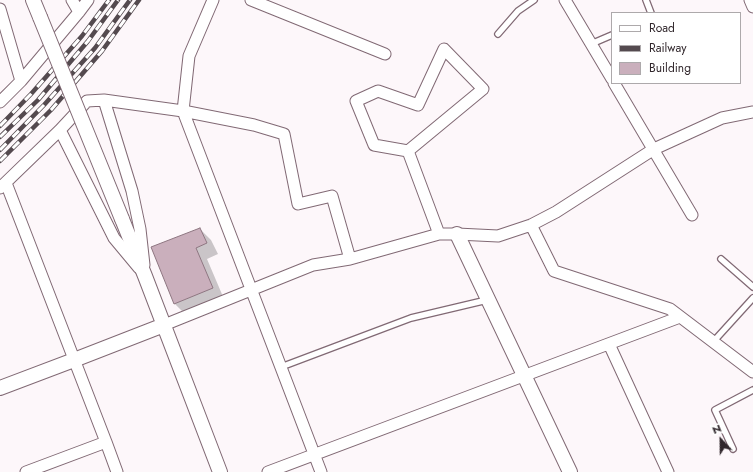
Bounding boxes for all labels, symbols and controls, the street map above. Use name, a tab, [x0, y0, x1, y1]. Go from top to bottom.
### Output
legend	[611, 12, 741, 84]
text: Road	[649, 19, 675, 37]
text: Railway	[649, 39, 687, 57]
text: Building	[649, 59, 691, 77]
north arrow	[701, 420, 741, 460]
text: N	[709, 420, 724, 438]

